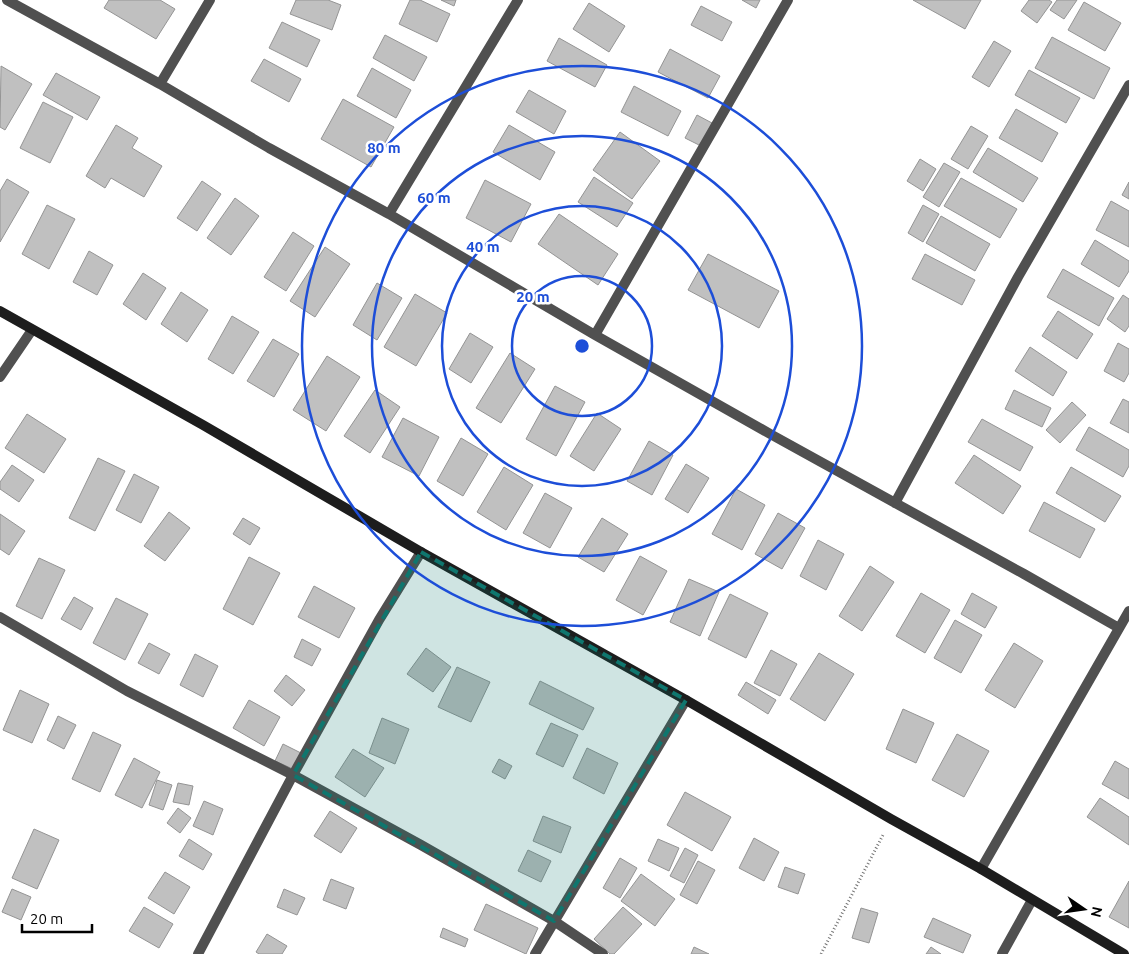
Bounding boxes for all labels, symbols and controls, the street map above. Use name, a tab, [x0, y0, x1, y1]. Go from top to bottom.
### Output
text: 80 m	[367, 139, 401, 156]
text: 60 m	[417, 189, 451, 206]
text: 40 m	[466, 238, 500, 255]
text: 20 m	[516, 288, 550, 305]
centre of rings	[573, 337, 591, 355]
north arrow	[1059, 884, 1109, 934]
scale bar	[22, 902, 92, 934]
text: N	[1088, 905, 1106, 919]
text: 20 m	[30, 910, 63, 927]

